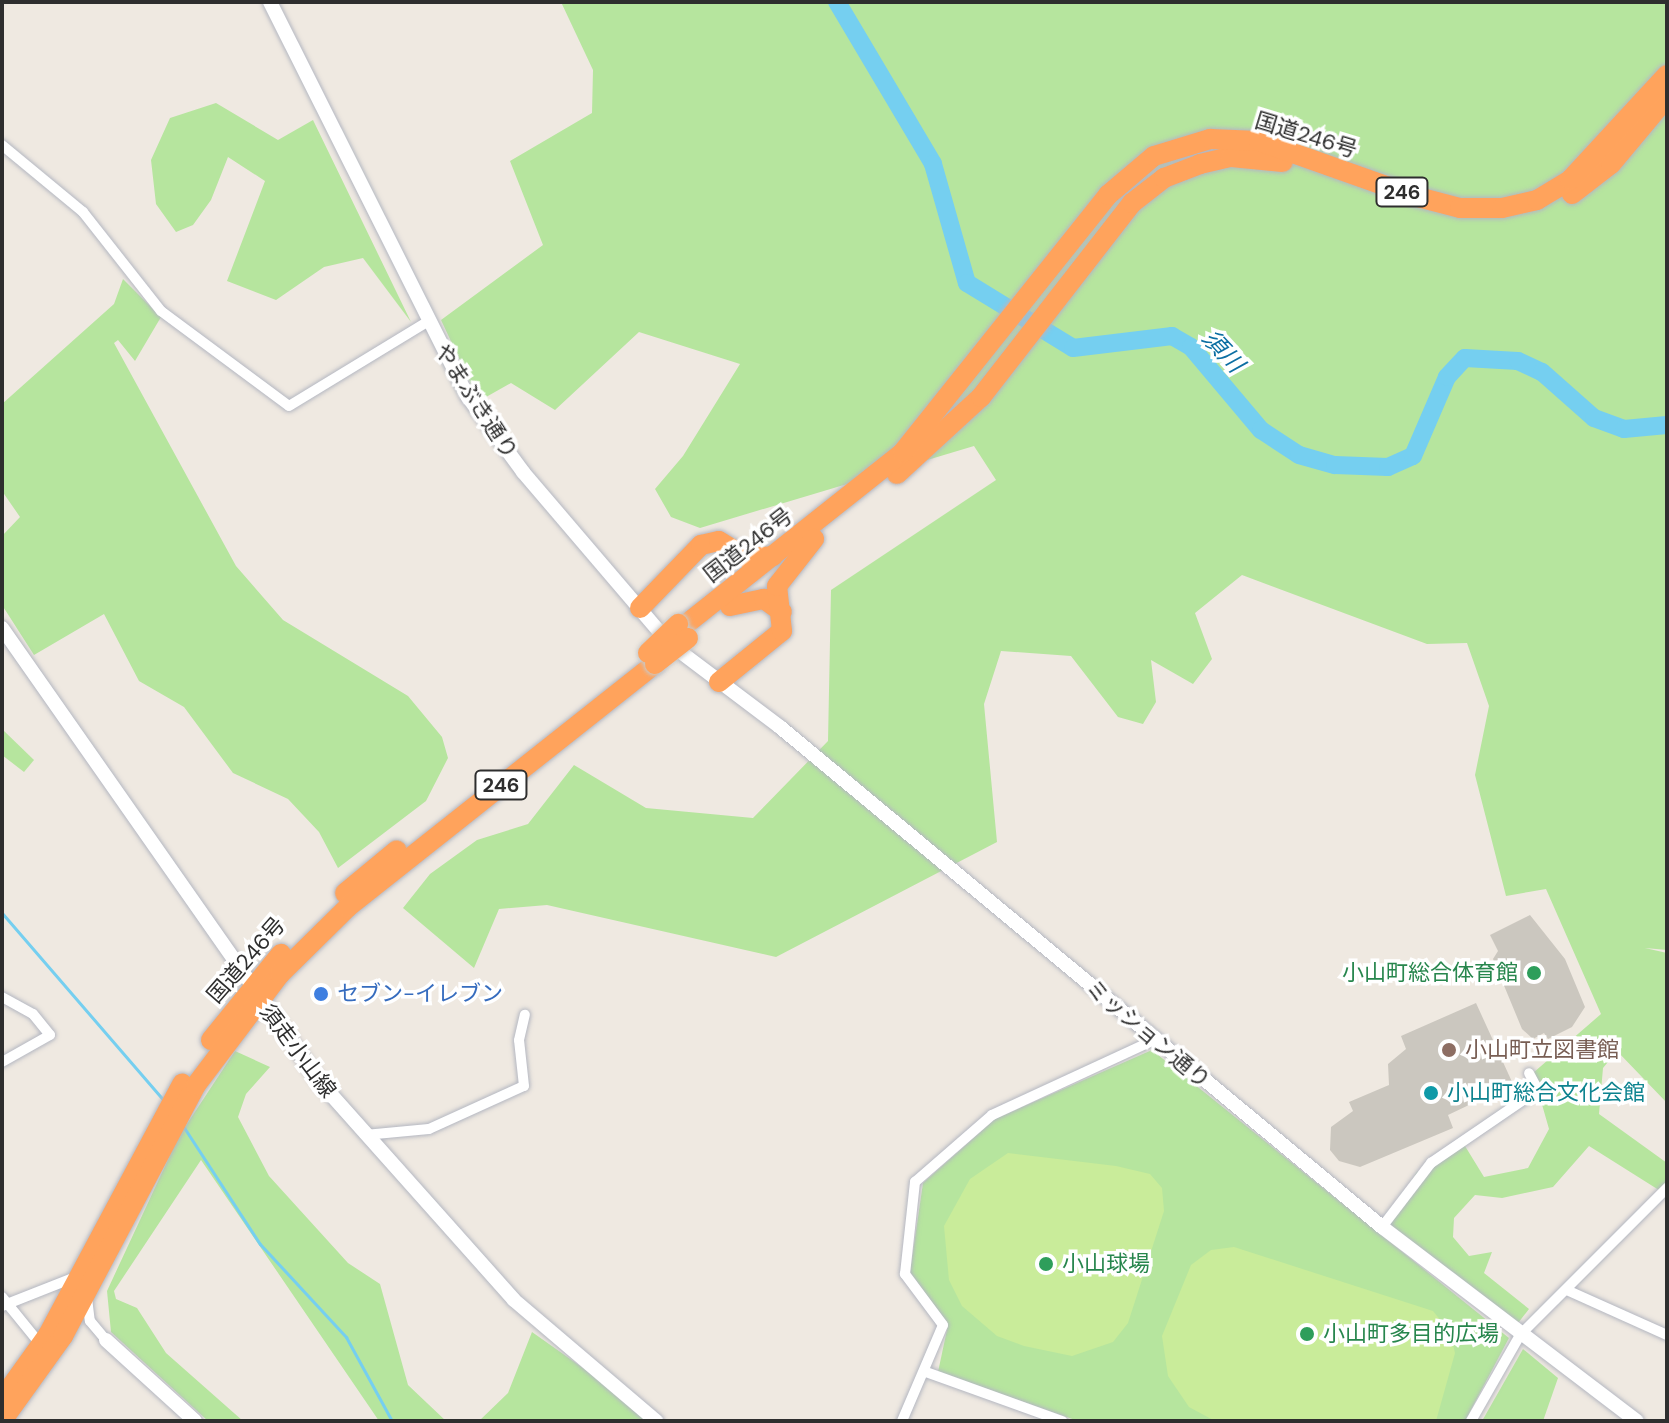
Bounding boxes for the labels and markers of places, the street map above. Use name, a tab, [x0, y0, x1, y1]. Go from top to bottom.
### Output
place label: 小山町総合体育館	[1342, 960, 1518, 986]
marker: 小山町総合体育館	[1525, 964, 1543, 982]
place label: セブン-イレブン	[337, 981, 503, 1007]
marker: セブン-イレブン	[312, 985, 330, 1003]
place label: 小山町立図書館	[1465, 1037, 1619, 1063]
marker: 小山町立図書館	[1440, 1041, 1458, 1059]
place label: 小山町総合文化会館	[1447, 1080, 1645, 1106]
marker: 小山町総合文化会館	[1422, 1084, 1440, 1102]
place label: 小山球場	[1062, 1251, 1150, 1277]
marker: 小山球場	[1037, 1255, 1055, 1273]
place label: 小山町多目的広場	[1323, 1321, 1499, 1347]
marker: 小山町多目的広場	[1298, 1325, 1316, 1343]

